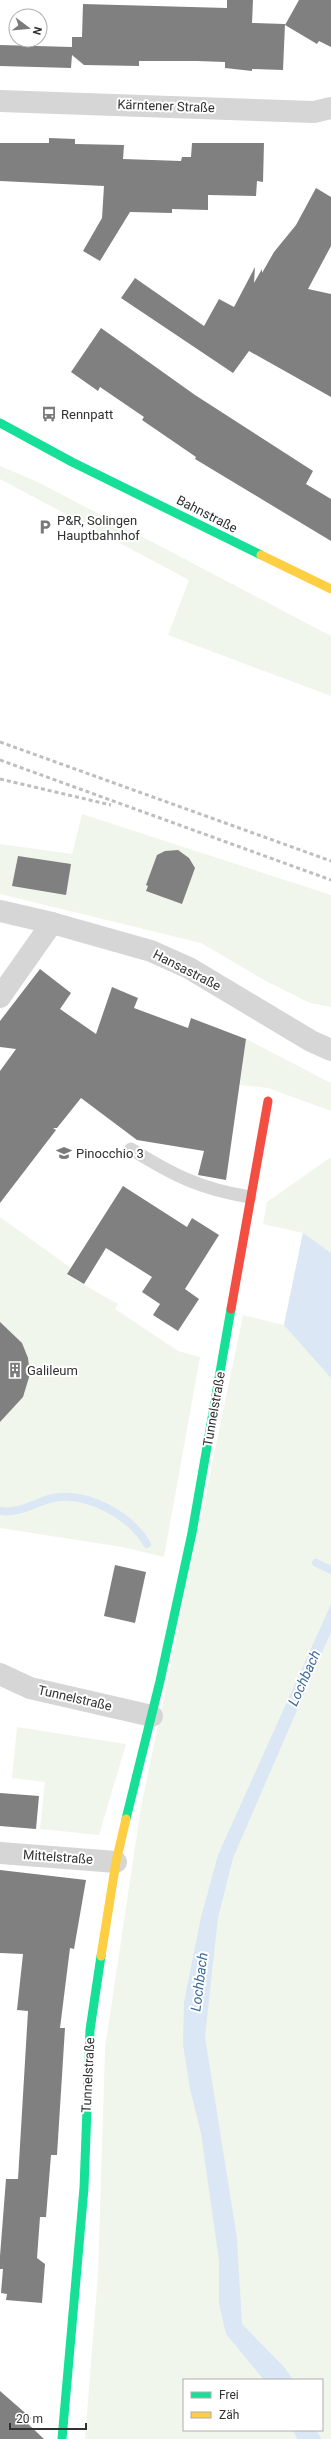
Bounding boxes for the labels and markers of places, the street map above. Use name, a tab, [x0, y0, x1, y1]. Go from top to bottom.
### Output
bus stop icon: Rennpatt	[40, 405, 58, 423]
place label: Rennpatt	[61, 407, 113, 422]
place label: P&R, Solingen Hauptbahnhof	[57, 513, 140, 543]
parking icon: P&R, Solingen Hauptbahnhof	[36, 518, 54, 536]
school or university icon: Pinocchio 3	[55, 1144, 73, 1162]
place label: Pinocchio 3	[76, 1146, 144, 1161]
building icon: Galileum	[6, 1361, 24, 1379]
place label: Galileum	[27, 1363, 78, 1378]

